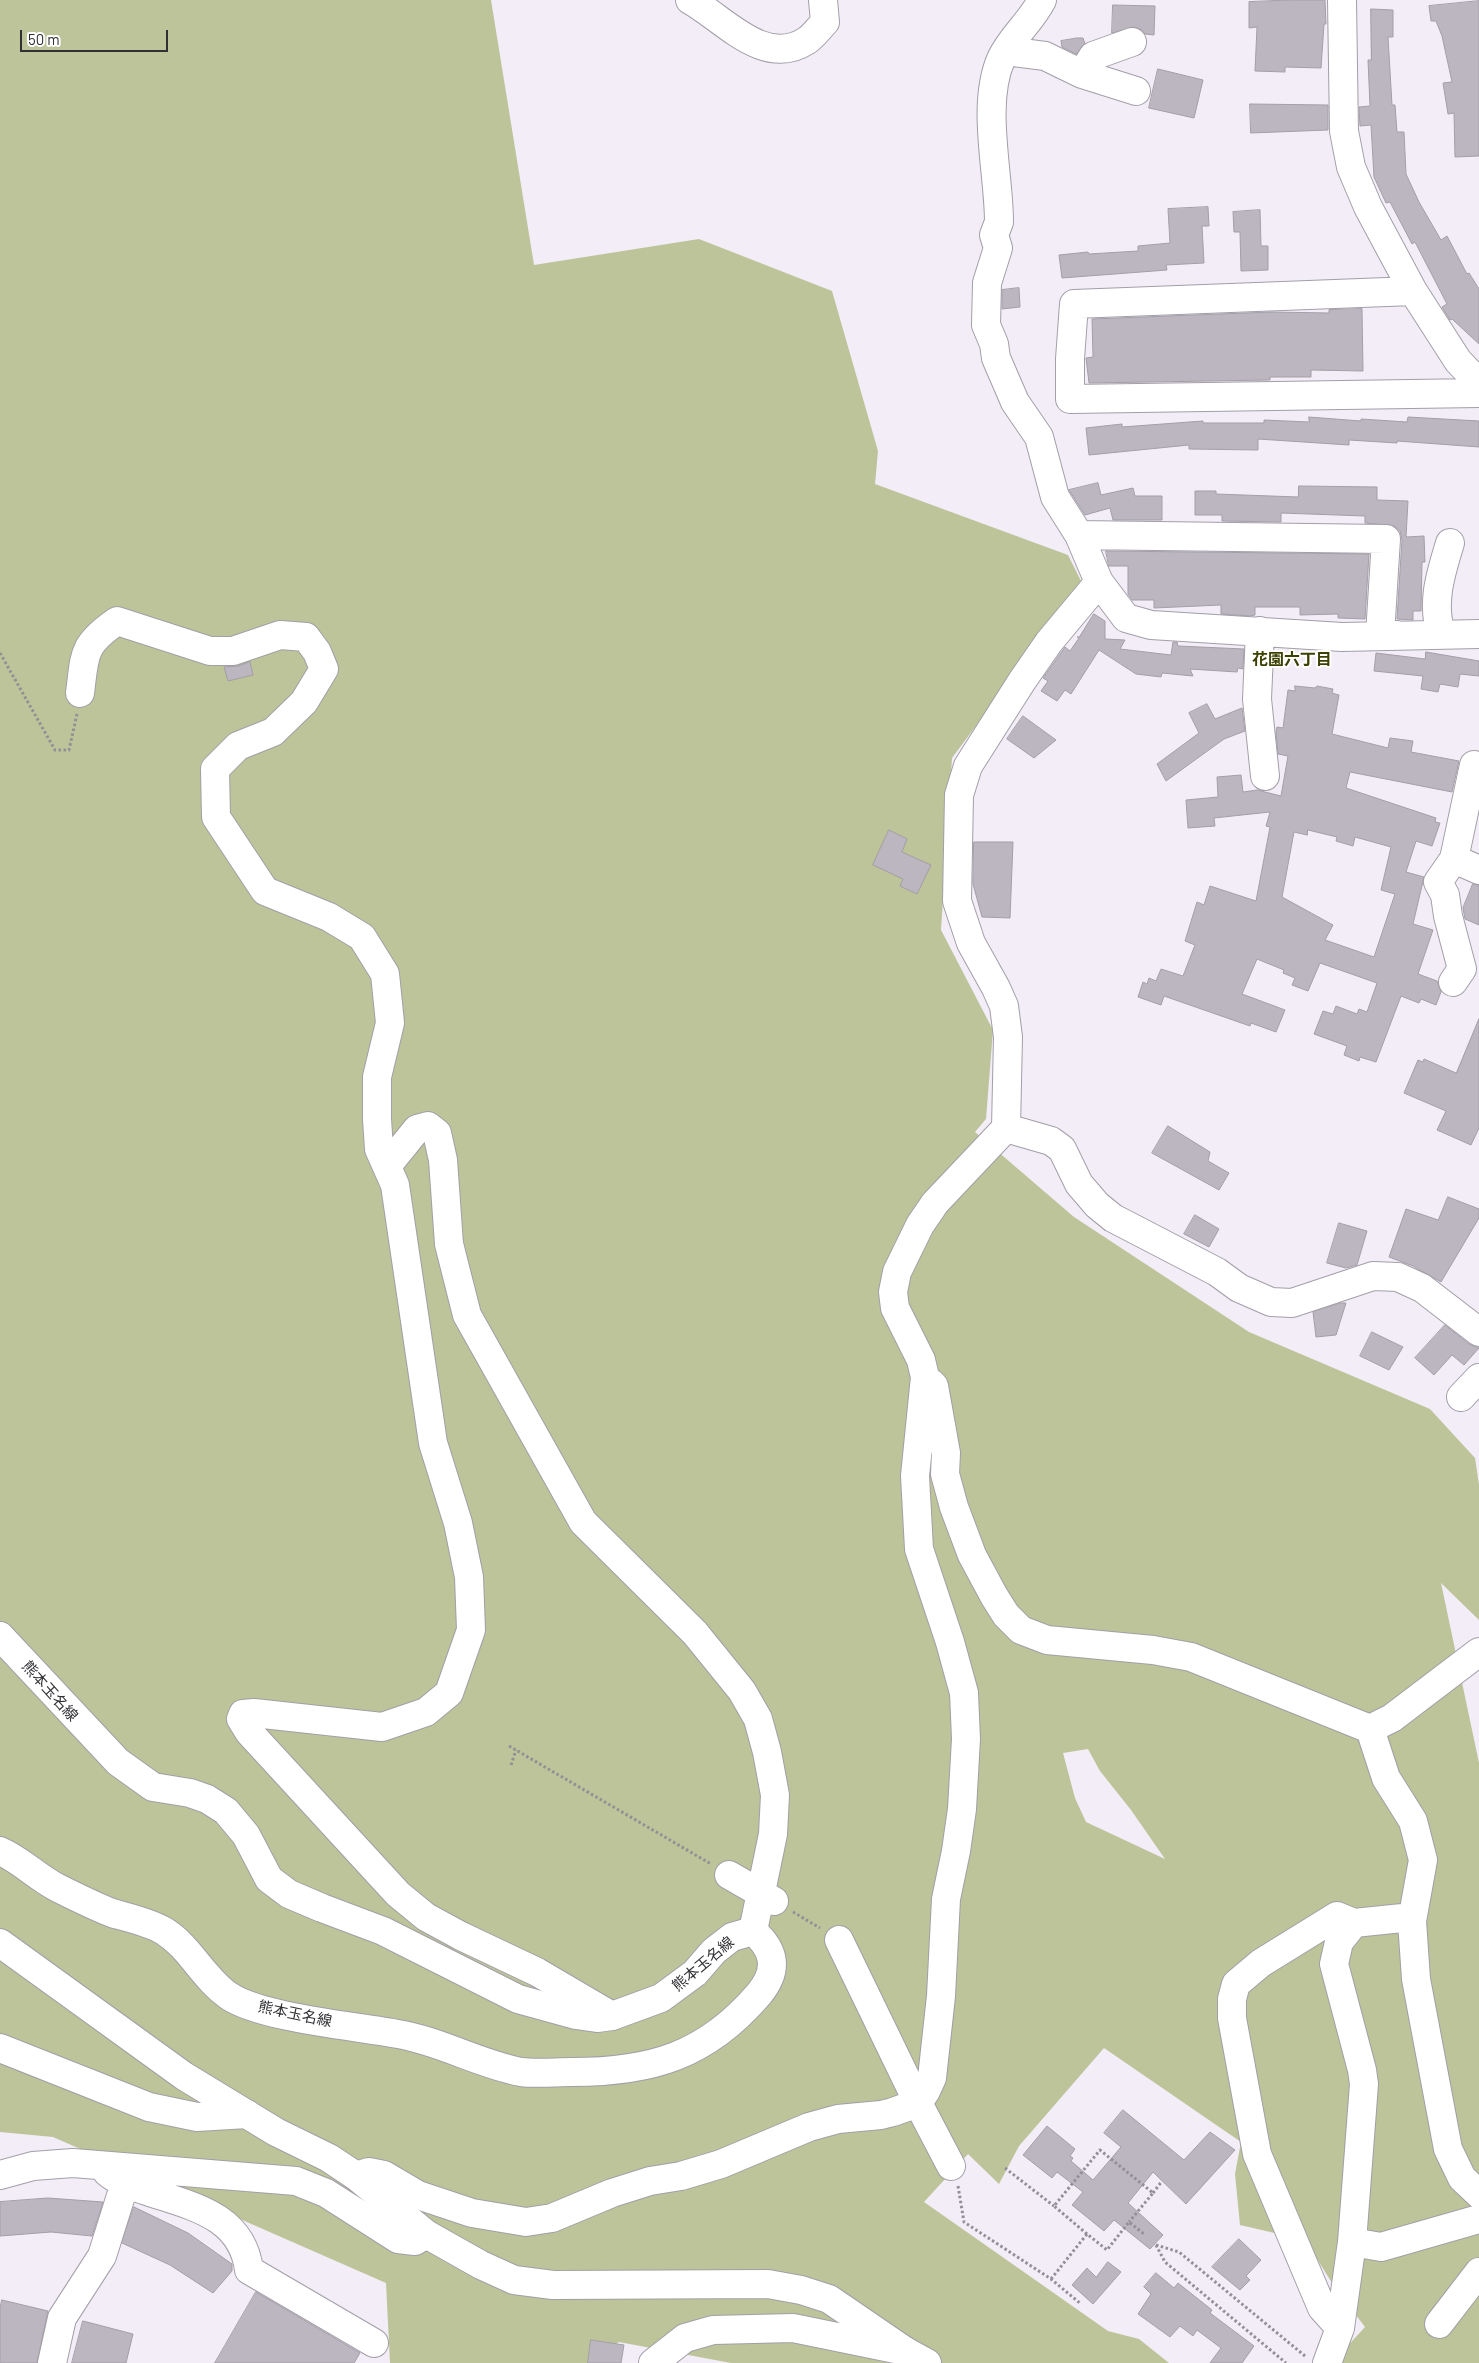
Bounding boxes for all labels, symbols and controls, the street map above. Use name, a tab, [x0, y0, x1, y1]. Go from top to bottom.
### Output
scale bar	[22, 20, 170, 52]
text: 50 m	[28, 30, 60, 48]
district label: 花園六丁目	[1252, 650, 1332, 670]
street label: 熊本玉名線	[18, 1657, 82, 1725]
street label: 熊本玉名線	[668, 1933, 738, 1995]
street label: 熊本玉名線	[256, 1997, 334, 2031]

